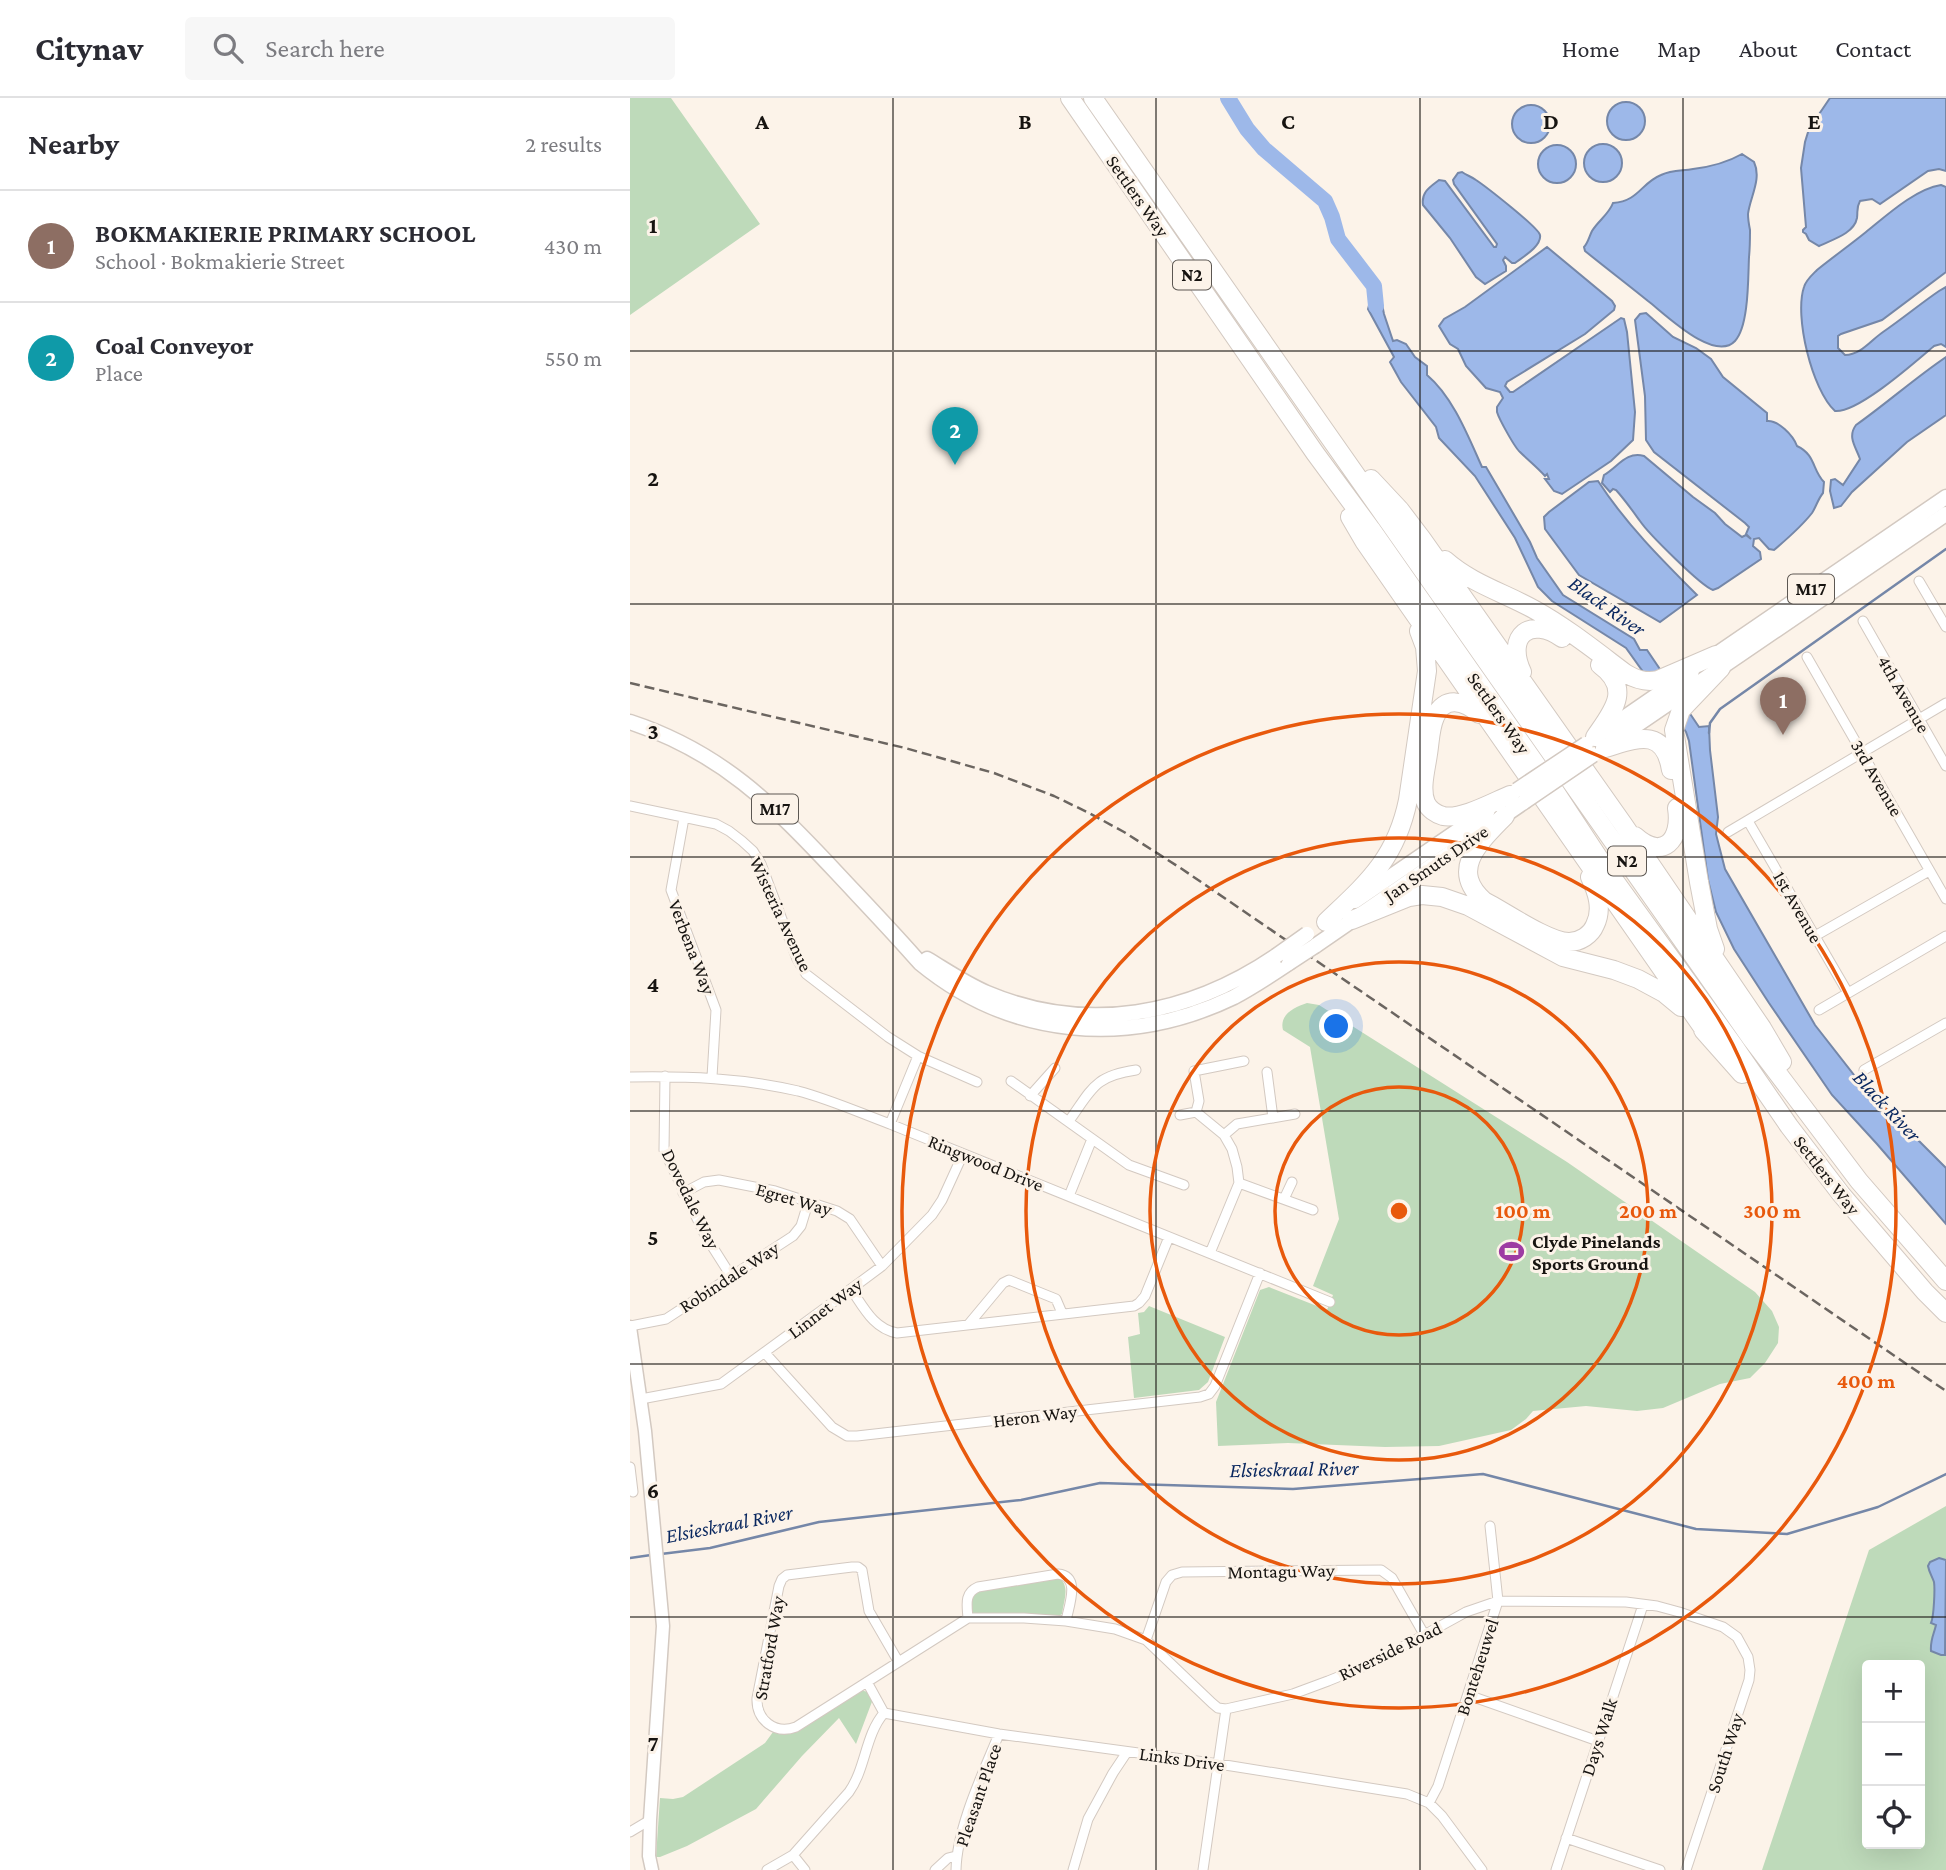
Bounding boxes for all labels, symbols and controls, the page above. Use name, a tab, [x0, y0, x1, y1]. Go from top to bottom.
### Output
search box	[185, 17, 675, 80]
icon: search	[209, 29, 247, 67]
text: Citynav	[35, 30, 143, 67]
text: Search here	[265, 34, 385, 63]
text: Home	[1562, 35, 1619, 62]
text: Map	[1657, 35, 1701, 62]
text: About	[1739, 35, 1797, 62]
text: Contact	[1835, 35, 1911, 62]
text: A	[754, 108, 769, 134]
text: B	[1018, 108, 1032, 134]
text: C	[1281, 108, 1295, 134]
text: D	[1543, 108, 1559, 134]
text: E	[1807, 108, 1821, 134]
text: Nearby	[28, 127, 119, 160]
text: 2 results	[525, 131, 602, 157]
street label: Settlers Way	[1102, 151, 1174, 241]
text: 1	[649, 212, 658, 238]
text: BOKMAKIERIE PRIMARY SCHOOL	[95, 219, 475, 248]
text: 1	[47, 233, 55, 259]
text: 430 m	[544, 233, 602, 259]
text: School · Bokmakierie Street	[95, 248, 344, 274]
road number: N2	[1173, 260, 1211, 290]
text: Coal Conveyor	[95, 331, 254, 360]
text: 2	[45, 345, 57, 371]
text: 550 m	[545, 345, 602, 371]
text: Place	[95, 360, 143, 386]
pin: 2	[932, 407, 978, 465]
text: 2	[647, 465, 659, 491]
water label: Black River	[1564, 571, 1650, 641]
road number: M17	[1788, 574, 1834, 603]
street label: 4th Avenue	[1873, 652, 1935, 736]
street label: Settlers Way	[1463, 668, 1535, 758]
pin: 1	[1760, 677, 1806, 735]
text: 3	[647, 718, 659, 744]
street label: 3rd Avenue	[1847, 736, 1907, 820]
road number: M17	[752, 794, 798, 824]
street label: Jan Smuts Drive	[1378, 820, 1492, 907]
road number: N2	[1608, 846, 1646, 876]
street label: Wisteria Avenue	[745, 853, 817, 975]
street label: 1st Avenue	[1769, 867, 1827, 947]
street label: Verbena Way	[664, 897, 720, 998]
text: 4	[647, 971, 659, 997]
your location	[1319, 1009, 1353, 1043]
water label: Black River	[1848, 1066, 1926, 1147]
street label: Ringwood Drive	[925, 1130, 1047, 1196]
street label: Settlers Way	[1790, 1131, 1865, 1219]
street label: Dovedale Way	[658, 1146, 724, 1253]
street label: Egret Way	[754, 1178, 835, 1220]
centre of rings	[1387, 1199, 1411, 1223]
text: 100 m	[1495, 1199, 1551, 1223]
text: 200 m	[1619, 1199, 1677, 1223]
text: 300 m	[1743, 1199, 1801, 1223]
text: 5	[647, 1224, 659, 1250]
place label: Clyde Pinelands Sports Ground	[1532, 1231, 1661, 1274]
street label: Robindale Way	[675, 1237, 783, 1317]
sports icon: Clyde Pinelands Sports Ground	[1498, 1238, 1526, 1266]
street label: Linnet Way	[784, 1273, 866, 1343]
text: 400 m	[1837, 1369, 1896, 1393]
street label: Heron Way	[992, 1400, 1078, 1432]
water label: Elsieskraal River	[1229, 1456, 1359, 1482]
text: 6	[647, 1477, 659, 1503]
water label: Elsieskraal River	[663, 1500, 795, 1548]
street label: Montagu Way	[1227, 1560, 1335, 1582]
street label: Stratford Way	[749, 1594, 789, 1702]
street label: Bonteheuwel	[1452, 1616, 1502, 1718]
street label: Riverside Road	[1335, 1617, 1445, 1685]
map controls	[1862, 1660, 1925, 1849]
button: +	[1862, 1660, 1925, 1723]
street label: Days Walk	[1577, 1695, 1622, 1779]
street label: South Way	[1702, 1710, 1748, 1795]
button: −	[1862, 1723, 1925, 1786]
text: 7	[647, 1730, 659, 1756]
street label: Pleasant Place	[951, 1741, 1005, 1849]
street label: Links Drive	[1138, 1743, 1226, 1775]
button: locate	[1862, 1786, 1925, 1849]

